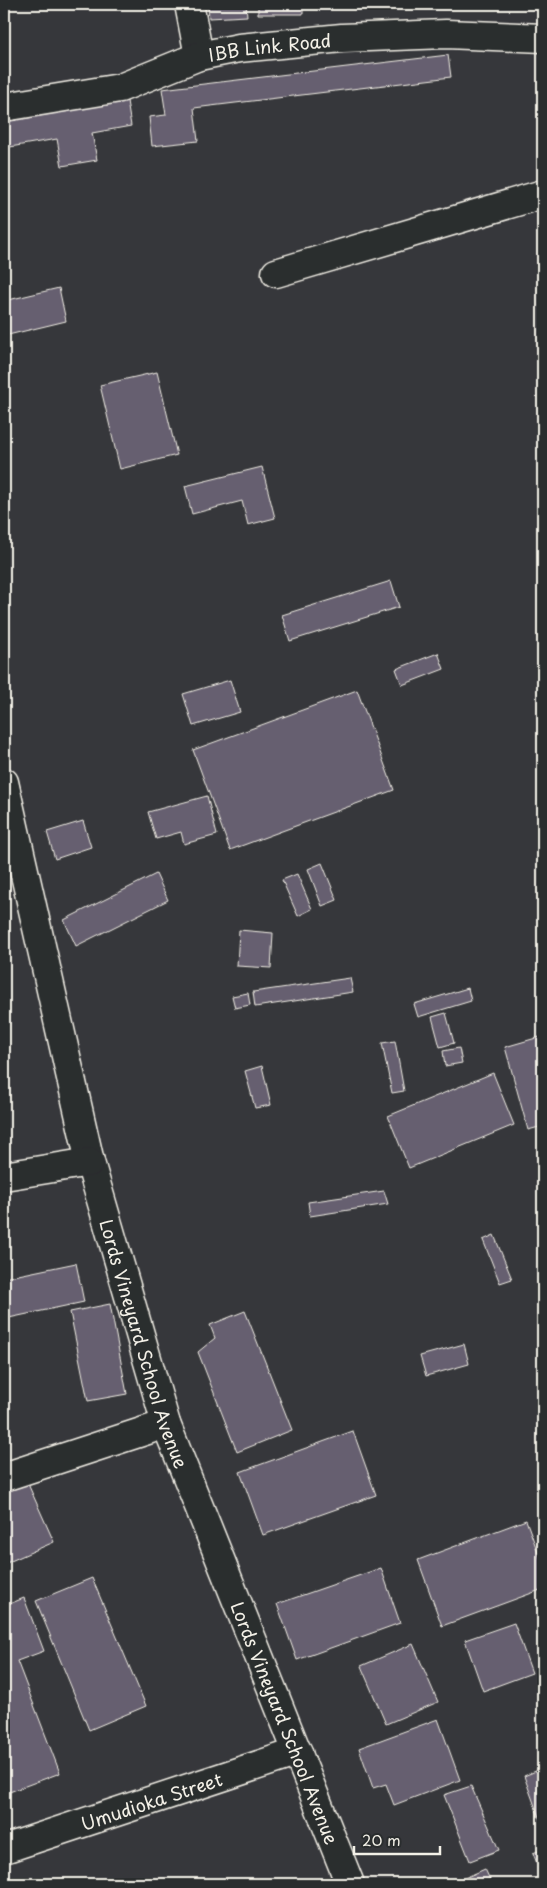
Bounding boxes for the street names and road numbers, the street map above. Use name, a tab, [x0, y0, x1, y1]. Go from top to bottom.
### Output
street label: IBB Link Road	[206, 26, 332, 67]
street label: Lords Vineyard School Avenue	[94, 1216, 196, 1472]
street label: Lords Vineyard School Avenue	[225, 1597, 346, 1848]
street label: Umudioka Street	[77, 1765, 225, 1836]

